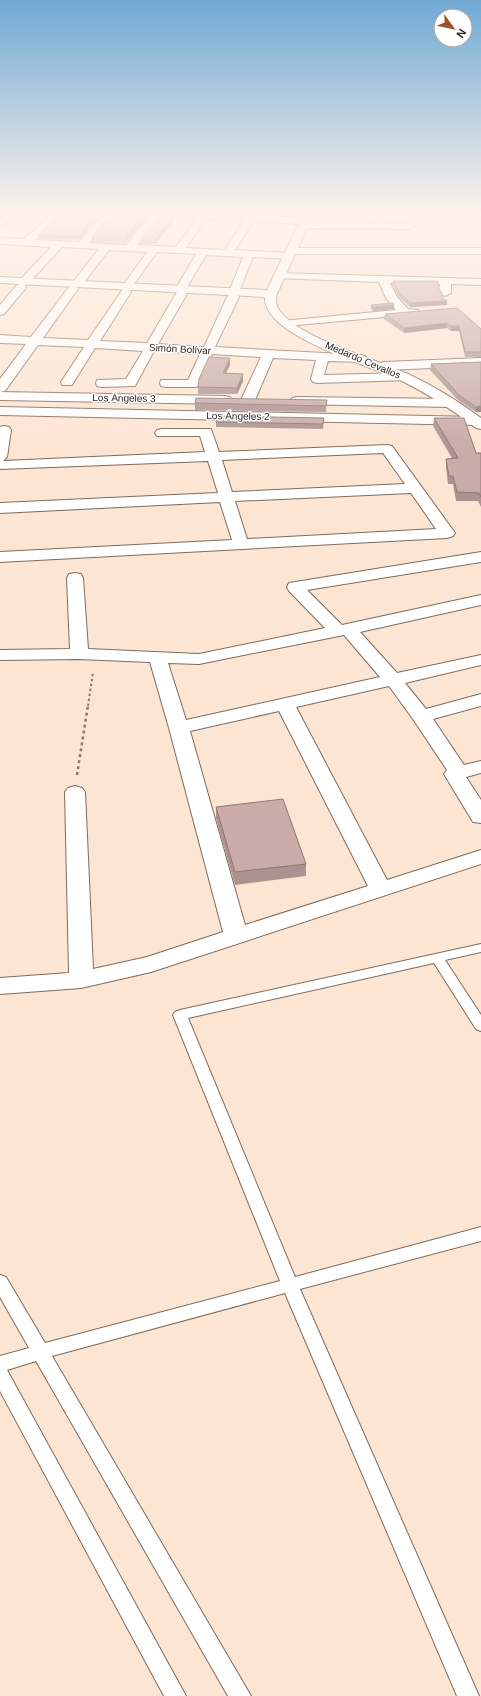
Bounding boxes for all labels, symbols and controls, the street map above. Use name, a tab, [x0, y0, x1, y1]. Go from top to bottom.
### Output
north arrow	[433, 8, 473, 48]
text: N	[454, 27, 469, 40]
street label: Medardo Cevallos	[324, 339, 402, 381]
street label: Simón Bolívar	[149, 342, 212, 356]
street label: Los Ángeles 3	[92, 391, 156, 404]
street label: Los Ángeles 2	[206, 409, 270, 422]

